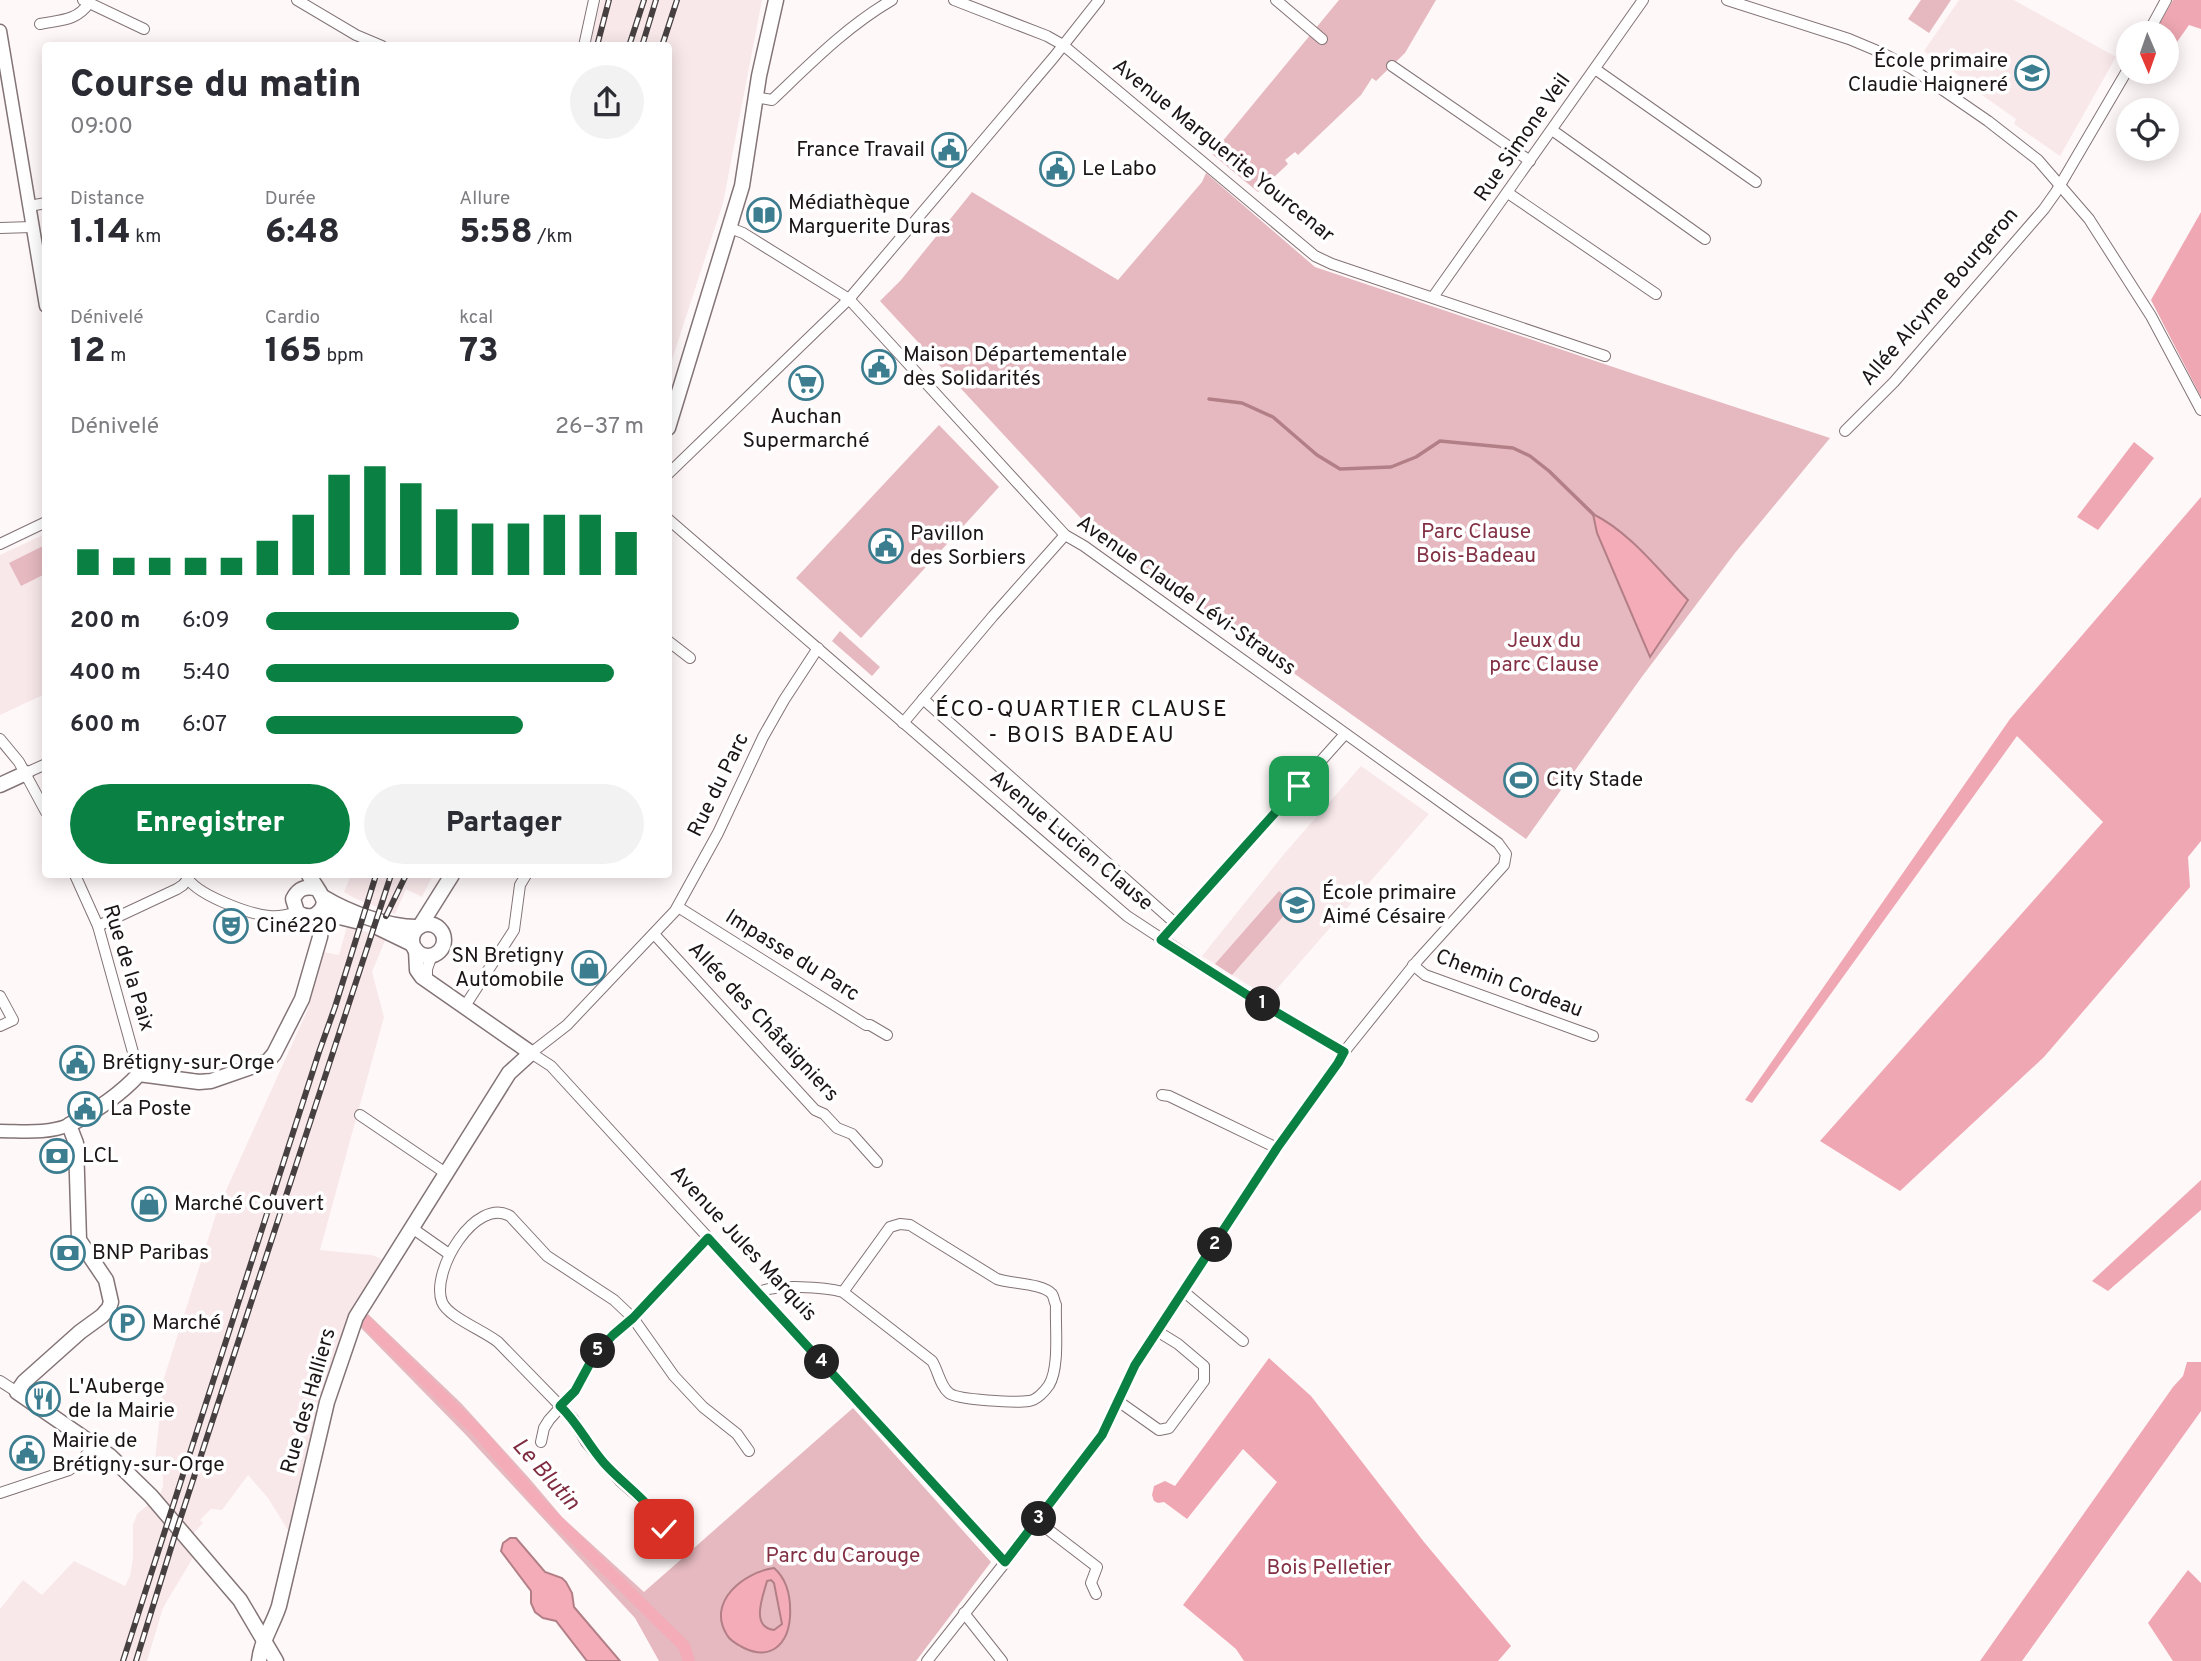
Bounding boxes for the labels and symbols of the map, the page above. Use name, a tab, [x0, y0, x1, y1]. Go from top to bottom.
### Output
north arrow	[2116, 21, 2179, 84]
place label: École primaire Claudie Haigneré	[1848, 47, 2008, 99]
street label: Avenue Marguerite Yourcenar	[1106, 53, 1340, 249]
school or university icon: École primaire Claudie Haigneré	[2013, 54, 2051, 92]
street label: Rue Simone Veil	[1469, 69, 1577, 207]
public building icon: France Travail	[930, 131, 968, 169]
place label: France Travail	[796, 137, 925, 164]
public building icon: Le Labo	[1038, 150, 1076, 188]
place label: Le Labo	[1082, 156, 1157, 183]
place label: Médiathèque Marguerite Duras	[788, 190, 951, 241]
library icon: Médiathèque Marguerite Duras	[745, 196, 783, 234]
street label: Allée Alcyme Bourgeron	[1855, 202, 2025, 392]
place label: Maison Départementale des Solidarités	[903, 342, 1127, 393]
public building icon: Maison Départementale des Solidarités	[860, 348, 898, 386]
supermarket icon: Auchan Supermarché	[787, 364, 825, 402]
place label: Auchan Supermarché	[742, 404, 870, 455]
street label: Avenue Claude Lévi-Strauss	[1071, 510, 1301, 682]
park label: Parc Clause Bois-Badeau	[1416, 519, 1536, 570]
place label: Pavillon des Sorbiers	[910, 521, 1026, 572]
public building icon: Pavillon des Sorbiers	[867, 527, 905, 565]
park label: Jeux du parc Clause	[1489, 628, 1599, 679]
district label: ÉCO-QUARTIER CLAUSE - BOIS BADEAU	[935, 695, 1229, 751]
street label: Rue du Parc	[682, 729, 756, 841]
pin	[1269, 756, 1329, 816]
sports icon: City Stade	[1502, 761, 1540, 799]
street label: Avenue Lucien Clause	[984, 765, 1158, 917]
place label: City Stade	[1546, 767, 1643, 794]
place label: École primaire Aimé Césaire	[1322, 879, 1456, 931]
school or university icon: École primaire Aimé Césaire	[1278, 886, 1316, 924]
street label: Rue de la Paix	[96, 901, 160, 1035]
street label: Impasse du Parc	[720, 904, 864, 1008]
theatre icon: Ciné220	[212, 907, 250, 945]
place label: Ciné220	[256, 913, 338, 940]
street label: Allée des Châtaigniers	[682, 936, 844, 1108]
place label: SN Bretigny Automobile	[451, 943, 564, 994]
street label: Chemin Cordeau	[1431, 943, 1587, 1025]
shop icon: SN Bretigny Automobile	[570, 949, 608, 987]
pin: 1	[1246, 986, 1280, 1021]
public building icon: Brétigny-sur-Orge	[58, 1044, 96, 1082]
place label: Brétigny-sur-Orge	[102, 1050, 275, 1077]
public building icon: La Poste	[66, 1090, 104, 1128]
place label: La Poste	[110, 1096, 191, 1123]
bank icon: LCL	[38, 1137, 76, 1175]
place label: LCL	[82, 1143, 119, 1170]
street label: Avenue Jules Marquis	[664, 1160, 822, 1328]
shop icon: Marché Couvert	[130, 1185, 168, 1223]
place label: Marché Couvert	[174, 1191, 324, 1218]
pin: 2	[1198, 1228, 1232, 1262]
bank icon: BNP Paribas	[49, 1234, 87, 1272]
place label: BNP Paribas	[92, 1240, 209, 1267]
parking icon: Marché	[108, 1304, 146, 1342]
place label: Marché	[152, 1310, 221, 1337]
street label: Rue des Halliers	[275, 1325, 343, 1477]
pin: 5	[580, 1334, 616, 1368]
pin: 4	[804, 1344, 840, 1380]
place label: L'Auberge de la Mairie	[68, 1374, 175, 1425]
restaurant icon: L'Auberge de la Mairie	[24, 1380, 62, 1418]
place label: Mairie de Brétigny-sur-Orge	[52, 1428, 225, 1479]
water label: Le Blutin	[505, 1433, 586, 1518]
public building icon: Mairie de Brétigny-sur-Orge	[8, 1434, 46, 1472]
pin	[634, 1499, 694, 1559]
pin: 3	[1021, 1502, 1056, 1536]
park label: Parc du Carouge	[766, 1543, 920, 1570]
park label: Bois Pelletier	[1266, 1555, 1392, 1582]

